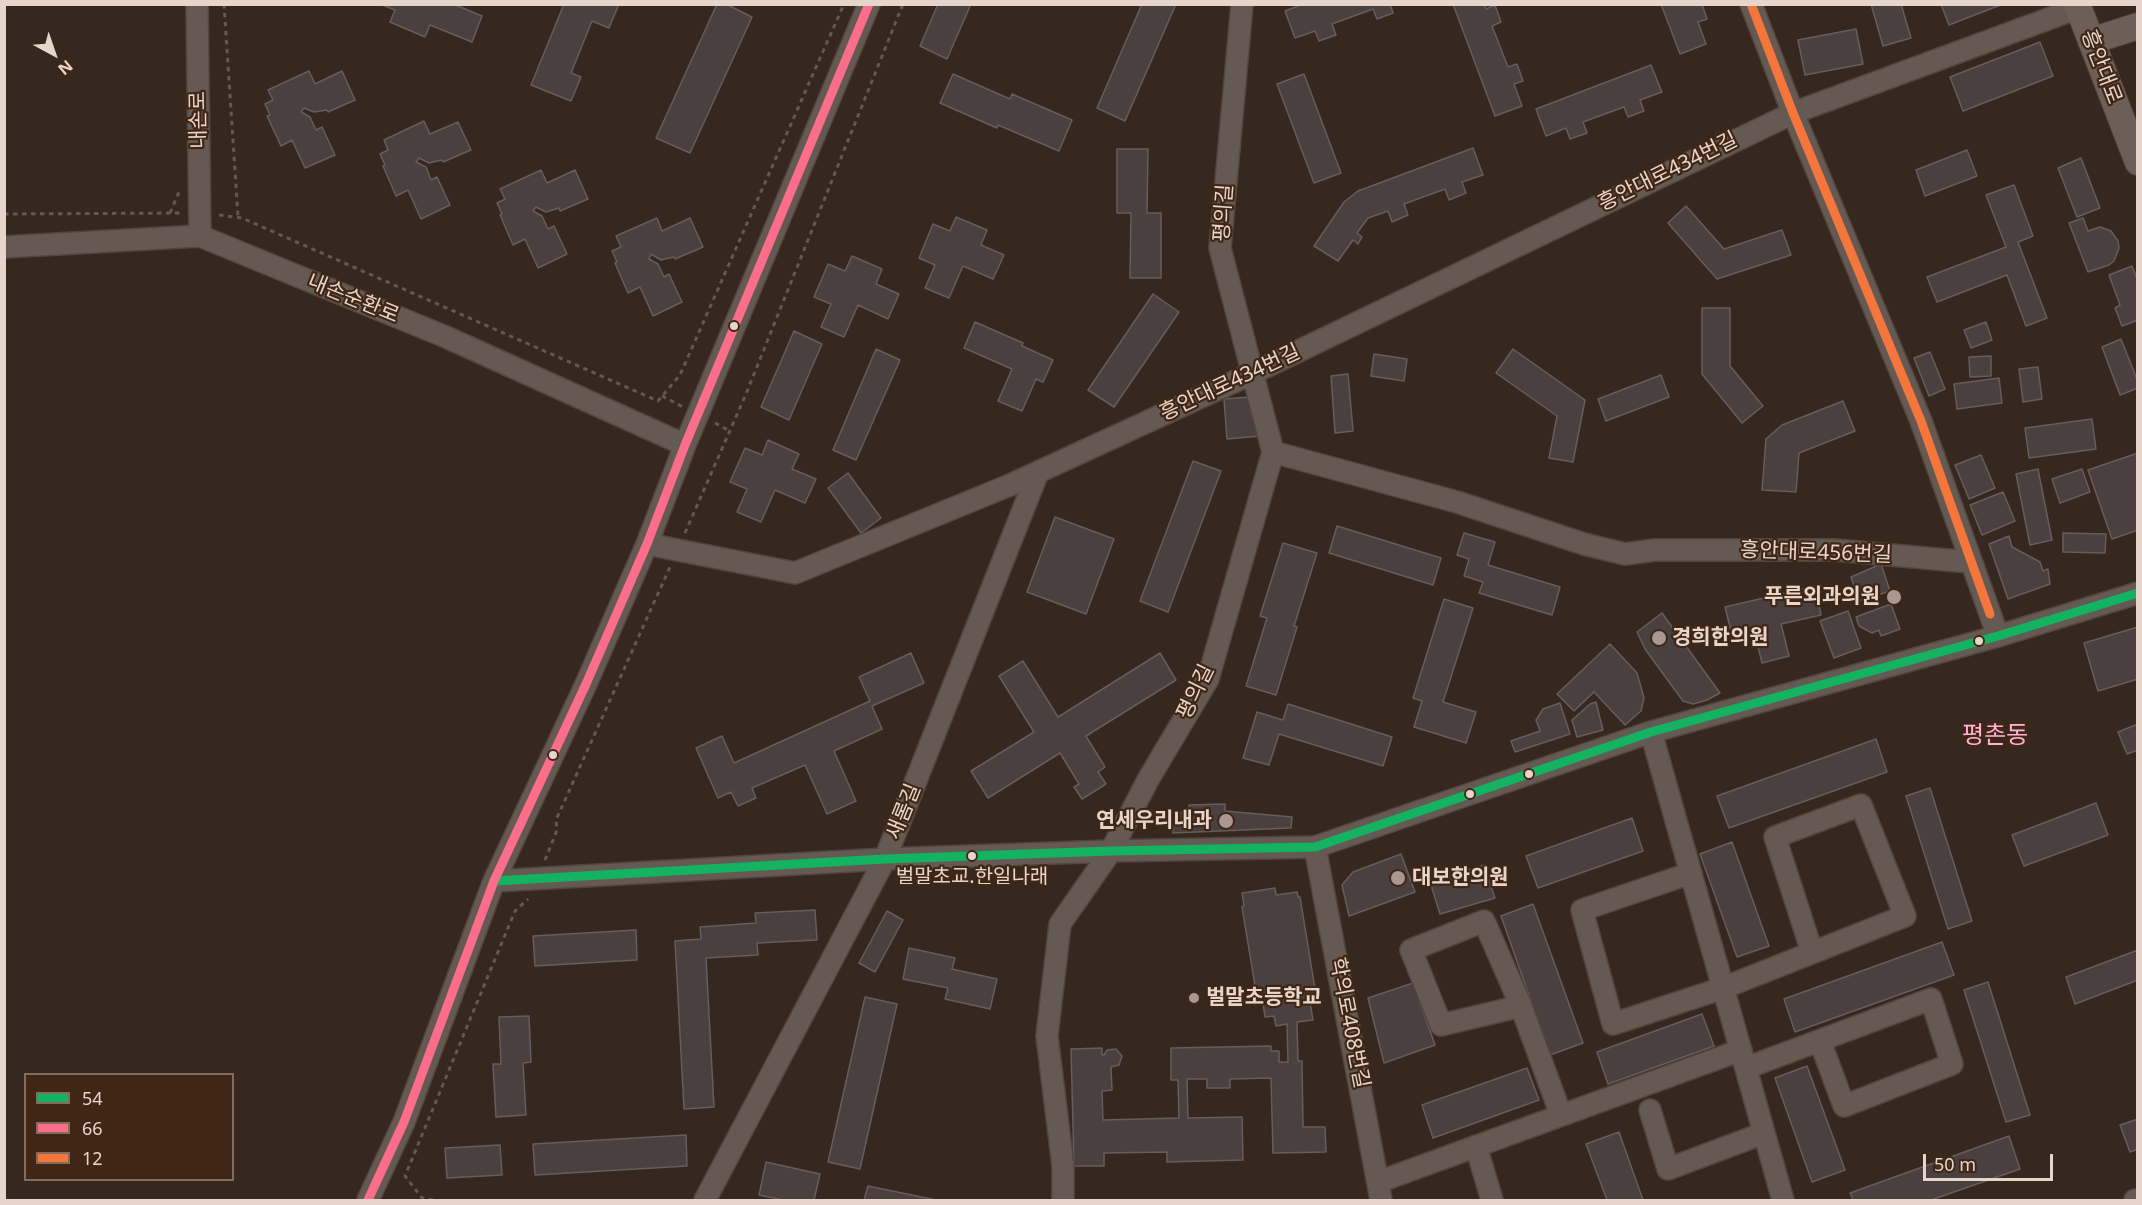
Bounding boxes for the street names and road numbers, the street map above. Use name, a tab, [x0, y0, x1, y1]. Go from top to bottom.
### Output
street label: 흥안대로	[2075, 26, 2127, 108]
street label: 내손로	[186, 91, 212, 149]
street label: 흥안대로434번길	[1594, 127, 1742, 217]
street label: 평의길	[1209, 183, 1239, 243]
street label: 내손순환로	[303, 269, 403, 329]
street label: 흥안대로434번길	[1156, 339, 1304, 427]
street label: 흥안대로456번길	[1740, 538, 1892, 568]
street label: 평의길	[1172, 660, 1220, 724]
street label: 새롬길	[881, 780, 927, 844]
street label: 학의로408번길	[1324, 955, 1374, 1091]

